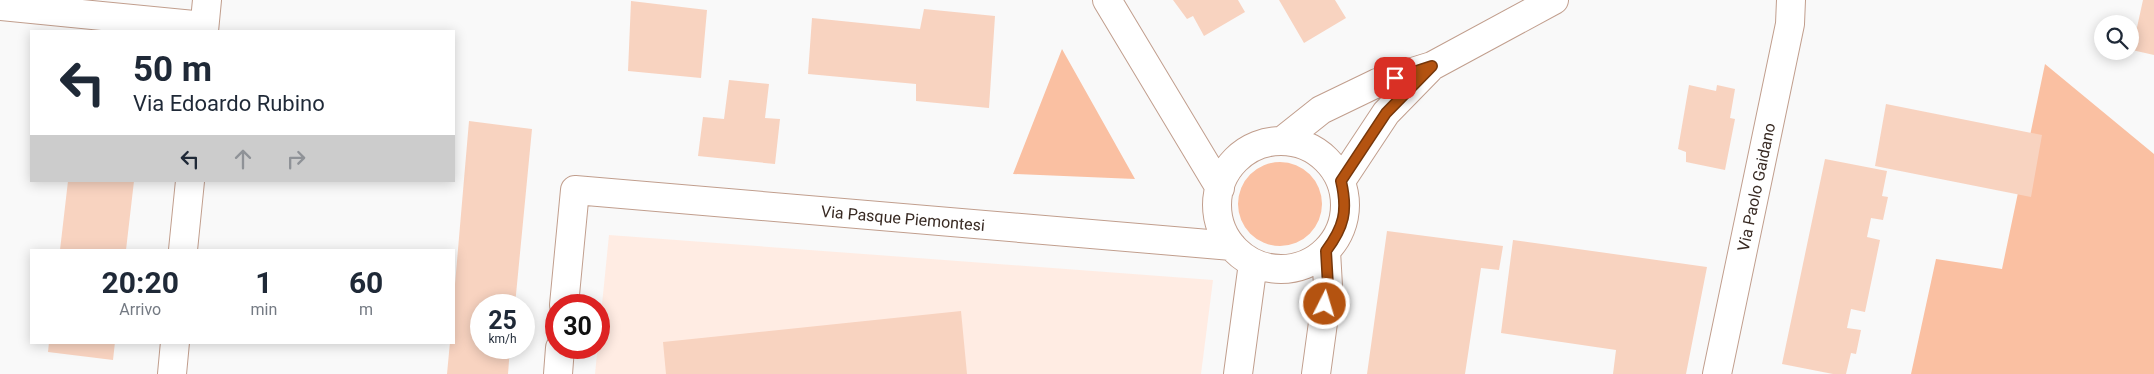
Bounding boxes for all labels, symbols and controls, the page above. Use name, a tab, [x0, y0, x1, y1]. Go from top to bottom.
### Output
map controls	[2094, 15, 2139, 60]
button: search	[2094, 15, 2139, 60]
text: 50 m	[133, 49, 212, 90]
icon: left	[50, 50, 115, 115]
pin	[1374, 57, 1416, 99]
icon: arrive	[1381, 64, 1409, 92]
text: Via Edoardo Rubino	[133, 91, 325, 116]
street label: Via Paolo Gaidano	[1734, 121, 1779, 253]
icon: left	[176, 145, 204, 173]
icon: ahead	[229, 145, 257, 173]
icon: right	[282, 145, 310, 173]
street label: Via Pasque Piemontesi	[820, 202, 986, 235]
text: 20:20	[102, 265, 179, 300]
text: 1	[255, 265, 273, 300]
text: 60	[349, 265, 383, 300]
position arrow	[1298, 277, 1350, 329]
speed limit sign: 30	[545, 294, 610, 359]
text: Arrivo	[119, 300, 161, 319]
text: min	[251, 300, 277, 319]
text: m	[359, 300, 373, 319]
text: 25	[488, 306, 517, 335]
text: km/h	[488, 332, 517, 346]

